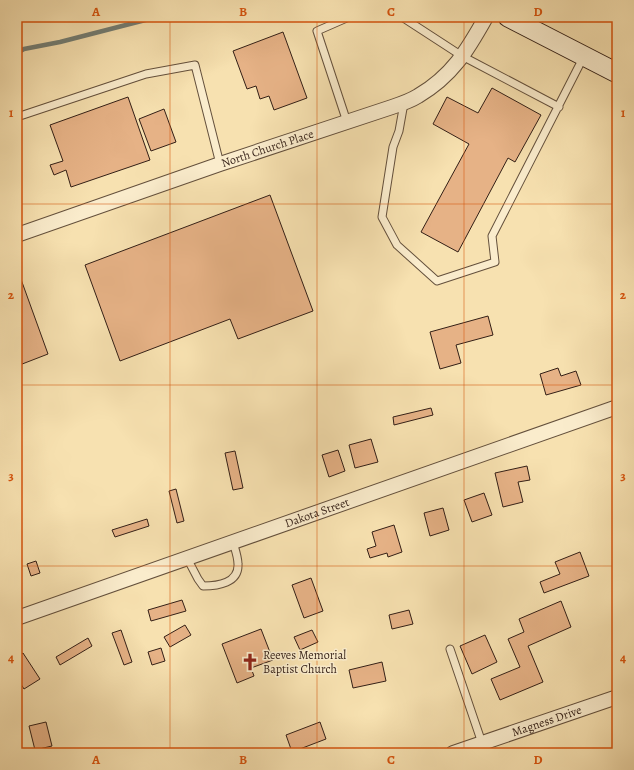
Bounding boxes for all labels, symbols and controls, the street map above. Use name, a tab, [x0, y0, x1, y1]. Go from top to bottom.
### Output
text: A	[91, 3, 101, 20]
text: B	[239, 3, 247, 20]
text: C	[387, 3, 395, 20]
text: D	[533, 3, 543, 20]
text: 1	[9, 104, 14, 121]
text: 1	[621, 104, 626, 121]
street label: North Church Place	[219, 126, 316, 171]
text: 2	[8, 286, 15, 303]
text: 2	[620, 286, 627, 303]
text: 3	[8, 467, 14, 484]
text: 3	[620, 467, 626, 484]
street label: Dakota Street	[283, 494, 351, 531]
place label: Reeves Memorial Baptist Church	[263, 647, 346, 677]
text: 4	[8, 649, 14, 666]
text: 4	[620, 649, 626, 666]
church icon: Reeves Memorial Baptist Church	[240, 652, 260, 672]
street label: Magness Drive	[510, 702, 584, 740]
text: A	[91, 751, 101, 768]
text: B	[239, 751, 247, 768]
text: C	[387, 751, 395, 768]
text: D	[533, 751, 543, 768]

